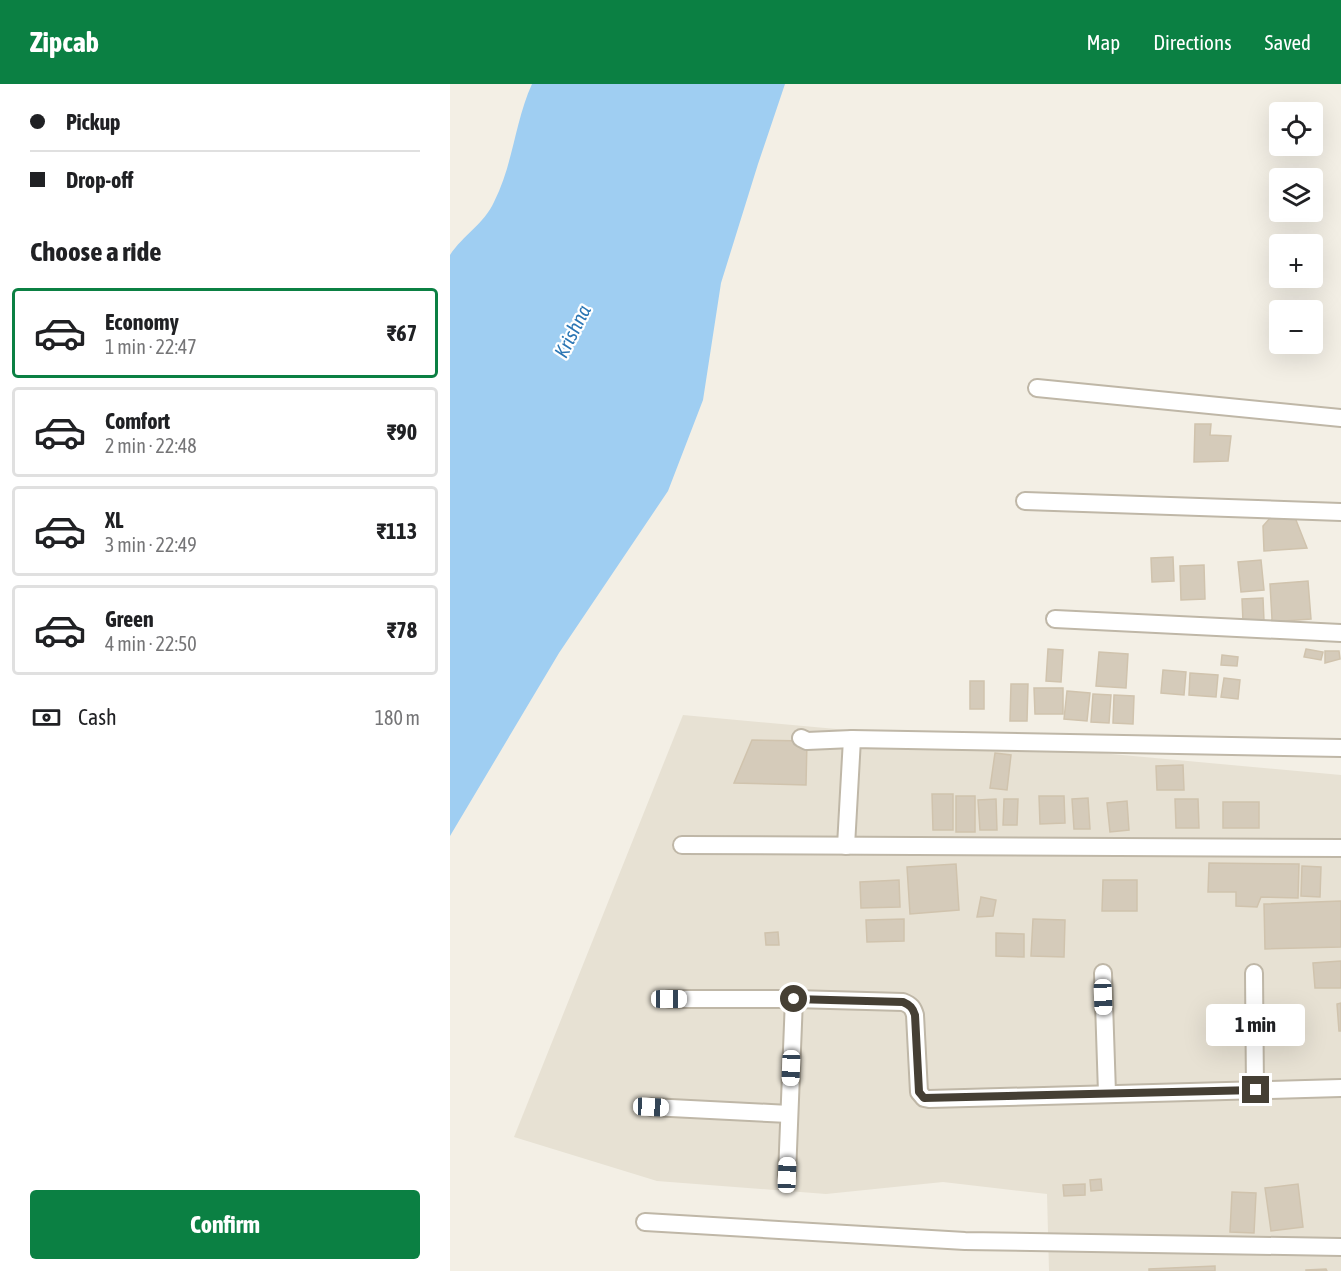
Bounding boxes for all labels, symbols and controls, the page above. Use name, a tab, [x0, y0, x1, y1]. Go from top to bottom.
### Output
text: Zipcab	[30, 26, 99, 58]
text: Map	[1086, 30, 1120, 54]
text: Directions	[1153, 30, 1232, 54]
text: Saved	[1265, 30, 1311, 54]
map controls	[1269, 102, 1323, 354]
button: locate	[1269, 102, 1323, 156]
text: Pickup	[66, 109, 121, 135]
text: Drop-off	[66, 167, 133, 193]
button: layers	[1269, 168, 1323, 222]
button: +	[1269, 234, 1323, 288]
text: Choose a ride	[30, 236, 162, 267]
button: −	[1269, 300, 1323, 354]
water label: Krishna	[549, 301, 595, 361]
icon: car	[33, 306, 87, 360]
text: Economy	[105, 309, 179, 335]
text: ₹67	[387, 320, 417, 346]
text: 1 min · 22:47	[105, 335, 197, 358]
icon: car	[33, 405, 87, 459]
text: Comfort	[105, 408, 170, 434]
text: ₹90	[387, 419, 417, 445]
text: 2 min · 22:48	[105, 434, 197, 457]
icon: car	[33, 504, 87, 558]
text: XL	[105, 507, 123, 533]
text: ₹113	[377, 518, 417, 544]
text: 3 min · 22:49	[105, 533, 197, 556]
icon: car	[33, 603, 87, 657]
text: Green	[105, 606, 154, 632]
text: ₹78	[387, 617, 417, 643]
text: 4 min · 22:50	[105, 632, 197, 655]
icon: cash	[30, 701, 63, 734]
text: Cash	[78, 704, 117, 730]
text: 180 m	[375, 706, 420, 729]
car	[1093, 979, 1113, 1015]
route start	[780, 985, 807, 1012]
car	[651, 990, 687, 1008]
callout: 1 min	[1206, 1003, 1306, 1045]
text: 1 min	[1235, 1013, 1276, 1036]
car	[781, 1050, 801, 1086]
route end	[1242, 1076, 1269, 1103]
car	[633, 1097, 669, 1117]
car	[777, 1157, 797, 1193]
button: Confirm	[30, 1190, 420, 1259]

